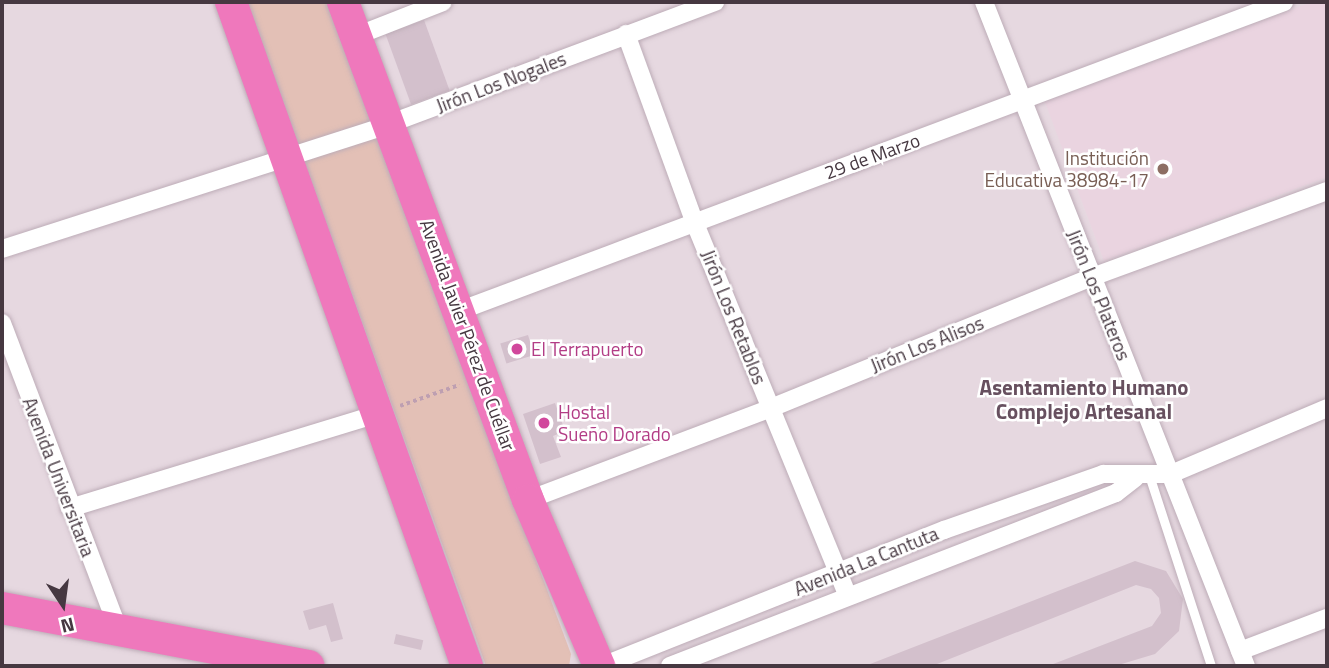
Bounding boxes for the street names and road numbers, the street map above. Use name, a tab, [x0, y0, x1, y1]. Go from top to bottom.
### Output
street label: Jirón Los Nogales	[433, 47, 569, 117]
street label: 29 de Marzo	[821, 128, 923, 184]
street label: Avenida Javier Pérez de Cuéllar	[416, 216, 520, 454]
street label: Jirón Los Plateros	[1062, 226, 1136, 364]
street label: Jirón Los Retablos	[697, 246, 771, 388]
street label: Jirón Los Alisos	[867, 311, 987, 377]
street label: Avenida Universitaria	[18, 394, 100, 560]
street label: Avenida La Cantuta	[791, 522, 941, 600]

